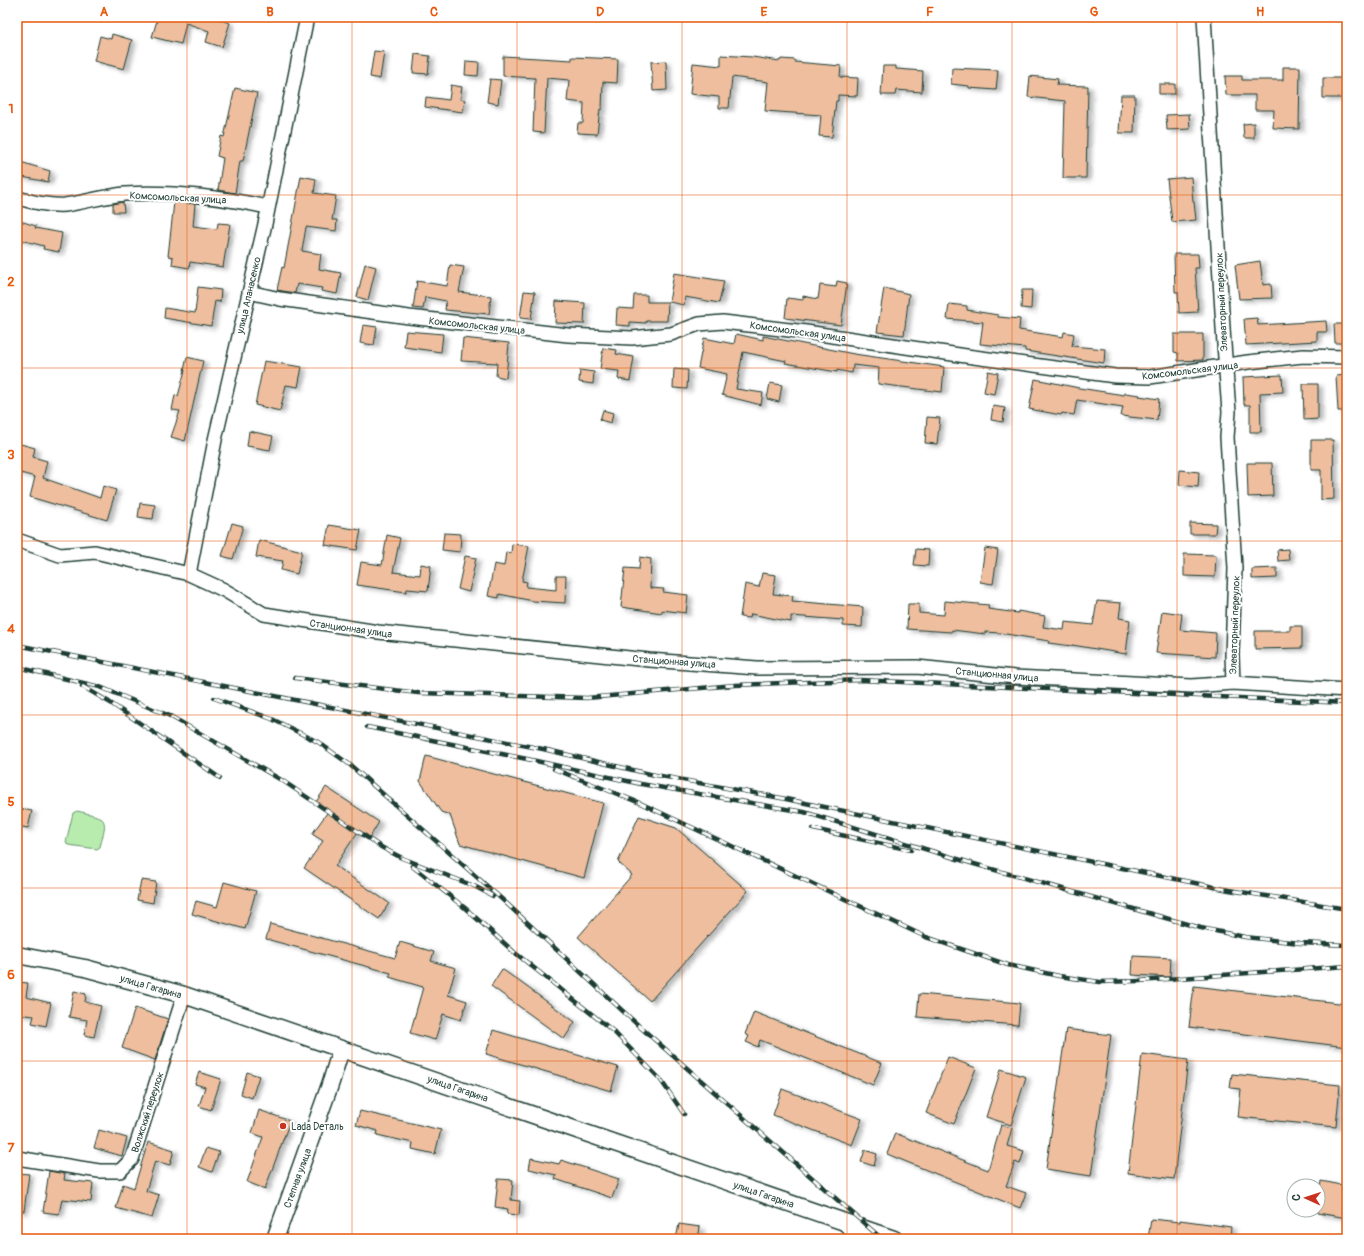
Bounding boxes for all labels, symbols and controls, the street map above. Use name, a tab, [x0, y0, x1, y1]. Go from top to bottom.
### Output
text: A	[100, 4, 109, 20]
text: B	[266, 4, 274, 20]
text: C	[430, 4, 438, 20]
text: D	[596, 4, 604, 20]
text: E	[761, 4, 768, 20]
text: F	[926, 4, 934, 20]
text: G	[1090, 4, 1099, 20]
text: H	[1256, 4, 1264, 20]
text: 1	[8, 101, 14, 117]
street label: Комсомольская улица	[129, 189, 227, 207]
street label: Элеваторный переулок	[1213, 252, 1231, 352]
street label: улица Апанасенко	[234, 255, 264, 336]
text: 2	[7, 274, 15, 290]
street label: Комсомольская улица	[428, 315, 526, 337]
street label: Комсомольская улица	[749, 319, 847, 345]
street label: Комсомольская улица	[1141, 359, 1239, 383]
text: 3	[7, 447, 15, 463]
street label: Элеваторный переулок	[1227, 575, 1243, 675]
street label: Станционная улица	[309, 617, 393, 641]
text: 4	[7, 621, 15, 637]
street label: Станционная улица	[632, 653, 716, 671]
street label: Станционная улица	[955, 665, 1039, 685]
text: 5	[7, 794, 15, 810]
text: 6	[7, 967, 15, 983]
street label: улица Гагарина	[118, 972, 183, 1002]
street label: Волжский переулок	[129, 1070, 167, 1154]
street label: улица Гагарина	[425, 1073, 490, 1105]
marker: Lada Dеталь	[278, 1121, 288, 1131]
place label: Lada Dеталь	[291, 1121, 344, 1133]
text: 7	[8, 1140, 15, 1156]
street label: Степная улица	[282, 1147, 314, 1210]
north arrow	[1286, 1178, 1326, 1218]
street label: улица Гагарина	[731, 1179, 796, 1211]
text: С	[1290, 1194, 1303, 1201]

